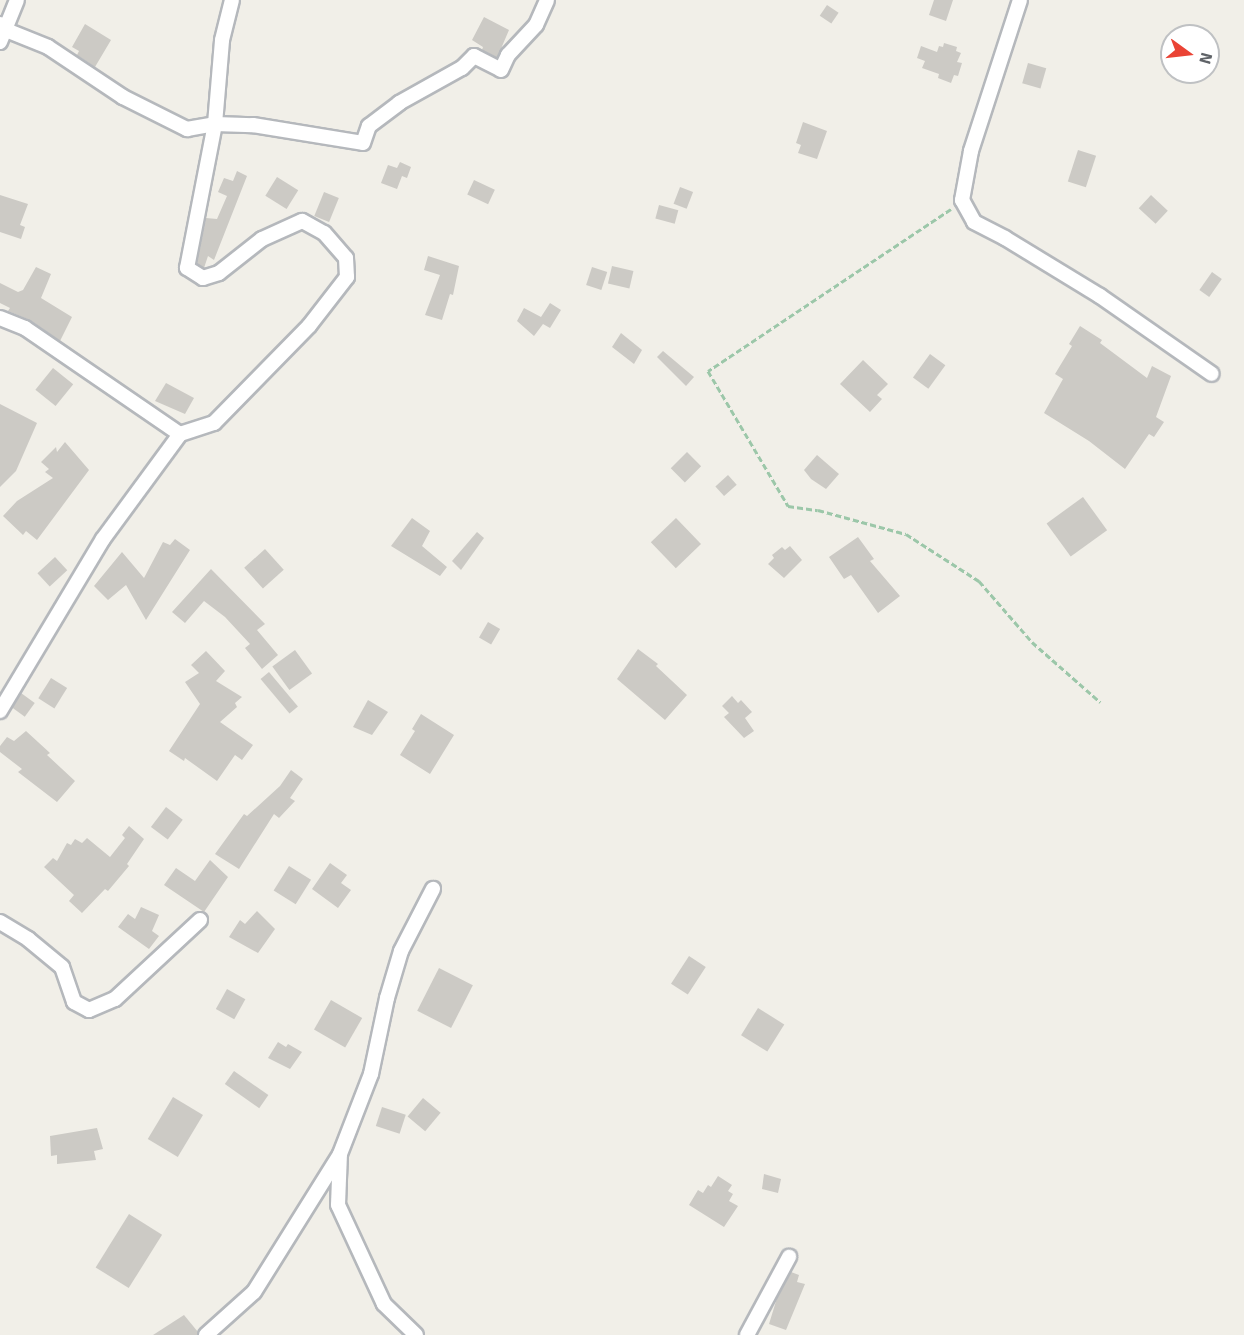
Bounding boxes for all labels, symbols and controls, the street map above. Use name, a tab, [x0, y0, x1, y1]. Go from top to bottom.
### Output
north arrow	[1160, 24, 1220, 84]
text: N	[1194, 50, 1217, 66]

